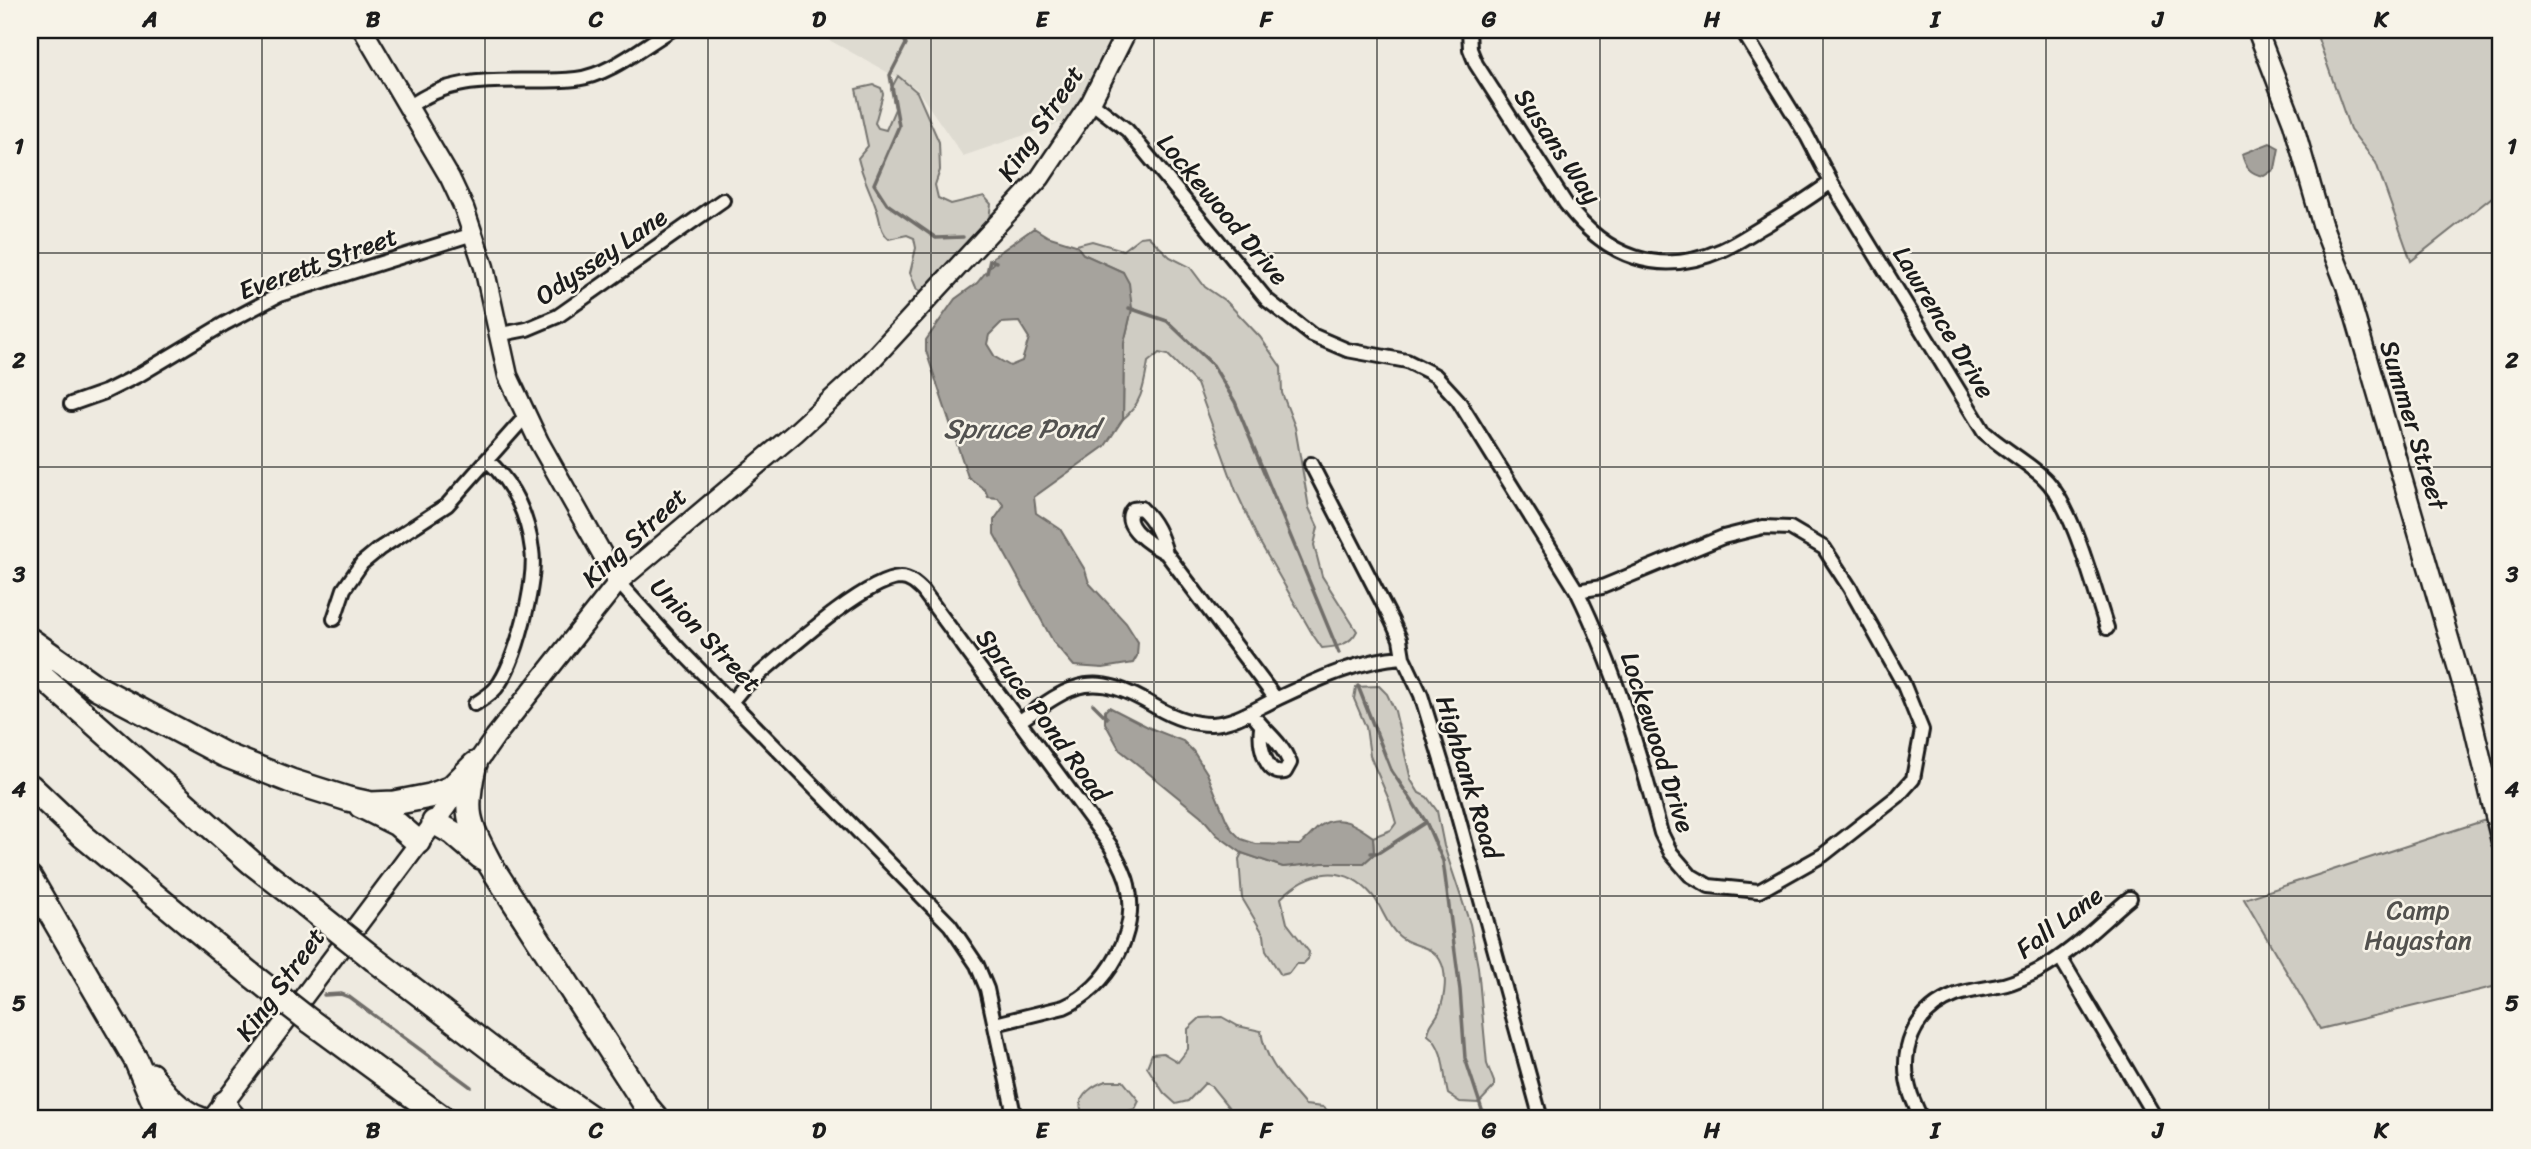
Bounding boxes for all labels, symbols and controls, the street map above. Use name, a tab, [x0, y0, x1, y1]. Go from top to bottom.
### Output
text: A	[141, 0, 158, 40]
text: B	[366, 0, 381, 40]
text: C	[588, 0, 604, 40]
text: D	[812, 0, 827, 40]
text: E	[1036, 0, 1051, 40]
text: F	[1259, 0, 1274, 40]
text: G	[1481, 0, 1497, 40]
text: H	[1703, 0, 1721, 40]
text: I	[1929, 0, 1941, 40]
text: J	[2151, 0, 2165, 40]
text: K	[2373, 0, 2390, 40]
street label: King Street	[984, 55, 1096, 191]
street label: Susans Way	[1502, 78, 1615, 215]
street label: Lockewood Drive	[1145, 122, 1301, 296]
text: 1	[14, 126, 24, 167]
text: 1	[2507, 126, 2517, 167]
street label: Odyssey Lane	[525, 194, 677, 318]
street label: Everett Street	[232, 213, 404, 313]
street label: Lawrence Drive	[1880, 236, 2008, 408]
street label: Summer Street	[2366, 334, 2462, 517]
text: 2	[11, 340, 26, 381]
text: 2	[2504, 340, 2519, 381]
water label: Spruce Pond	[943, 404, 1106, 453]
street label: King Street	[570, 475, 698, 599]
text: 3	[12, 554, 26, 595]
text: 3	[2505, 554, 2519, 595]
street label: Union Street	[638, 566, 774, 704]
street label: Spruce Pond Road	[964, 618, 1124, 814]
street label: Lockewood Drive	[1607, 646, 1709, 839]
street label: Highbank Road	[1422, 689, 1516, 867]
text: 4	[11, 769, 27, 810]
text: 4	[2504, 769, 2520, 810]
street label: Fall Lane	[2005, 873, 2113, 971]
park label: Camp Hayastan	[2364, 887, 2472, 963]
street label: King Street	[222, 917, 338, 1051]
text: 5	[12, 983, 26, 1024]
text: 5	[2505, 983, 2519, 1024]
text: A	[141, 1110, 158, 1149]
text: B	[366, 1110, 381, 1149]
text: C	[588, 1110, 604, 1149]
text: D	[812, 1110, 827, 1149]
text: E	[1036, 1110, 1051, 1149]
text: F	[1259, 1110, 1274, 1149]
text: G	[1481, 1110, 1497, 1149]
text: H	[1703, 1110, 1721, 1149]
text: I	[1929, 1110, 1941, 1149]
text: J	[2151, 1110, 2165, 1149]
text: K	[2373, 1110, 2390, 1149]

